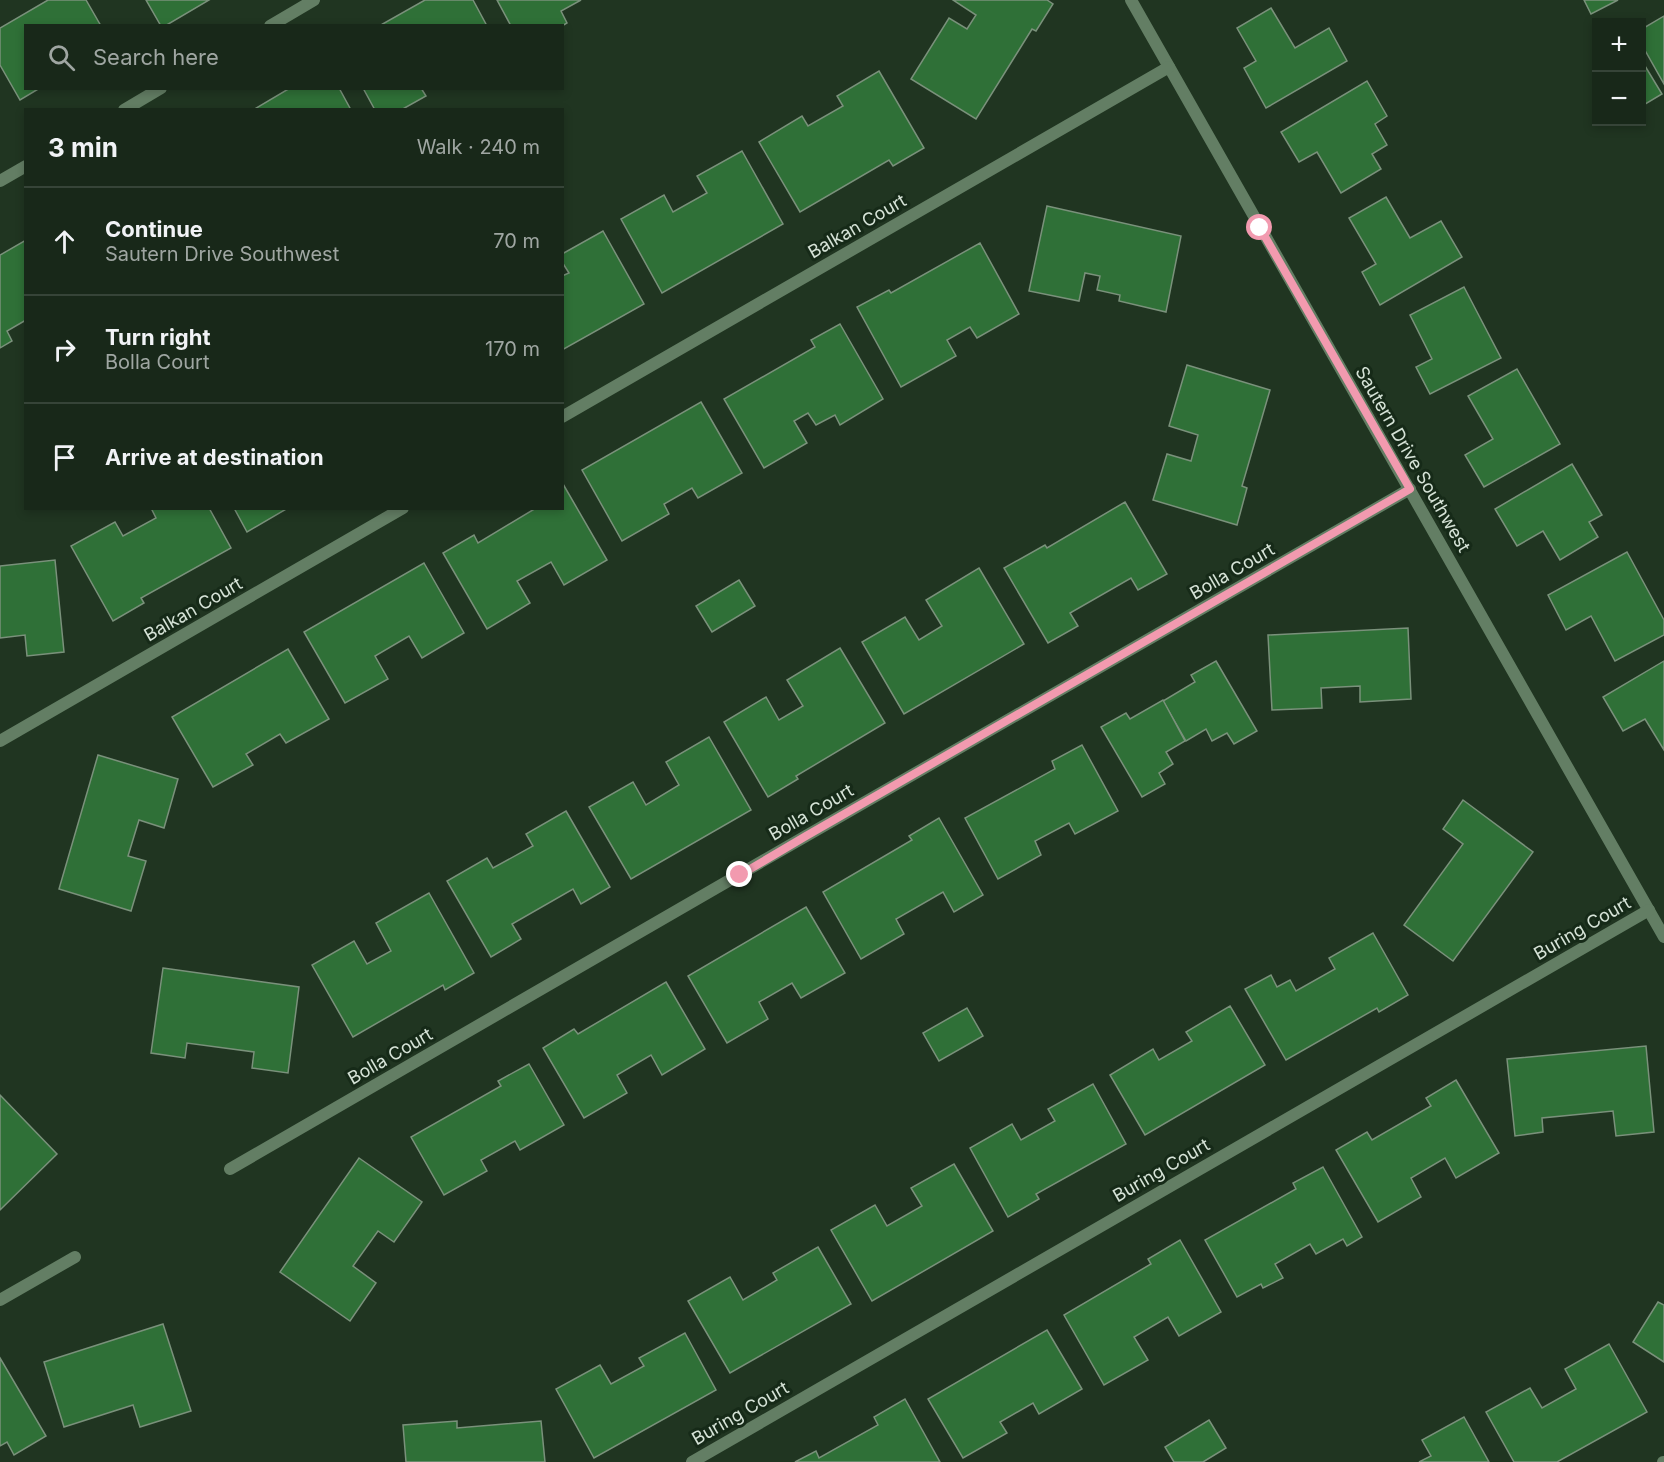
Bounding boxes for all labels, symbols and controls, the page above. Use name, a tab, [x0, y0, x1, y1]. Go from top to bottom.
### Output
map controls	[1592, 18, 1646, 126]
button: +	[1592, 18, 1646, 72]
search box	[24, 24, 564, 90]
icon: search	[45, 41, 78, 74]
text: Search here	[93, 44, 219, 70]
button: −	[1592, 72, 1646, 126]
text: 3 min	[48, 132, 118, 163]
text: Walk · 240 m	[417, 135, 540, 159]
street label: Balkan Court	[804, 189, 910, 262]
route start	[1246, 214, 1272, 240]
text: Continue	[105, 216, 203, 242]
icon: ahead	[48, 225, 81, 258]
text: 70 m	[493, 229, 540, 253]
text: Sautern Drive Southwest	[105, 242, 339, 266]
text: Turn right	[105, 324, 211, 350]
icon: right	[48, 333, 81, 366]
text: 170 m	[485, 337, 540, 361]
text: Bolla Court	[105, 350, 209, 374]
street label: Sautern Drive Southwest	[1351, 362, 1475, 556]
icon: arrive	[48, 441, 81, 474]
text: Arrive at destination	[105, 444, 324, 470]
street label: Bolla Court	[1186, 538, 1278, 604]
street label: Balkan Court	[140, 572, 246, 645]
street label: Bolla Court	[765, 779, 857, 845]
route end	[726, 861, 752, 887]
street label: Buring Court	[1530, 892, 1634, 964]
street label: Bolla Court	[344, 1023, 436, 1089]
street label: Buring Court	[1109, 1134, 1213, 1206]
street label: Buring Court	[688, 1377, 792, 1449]

